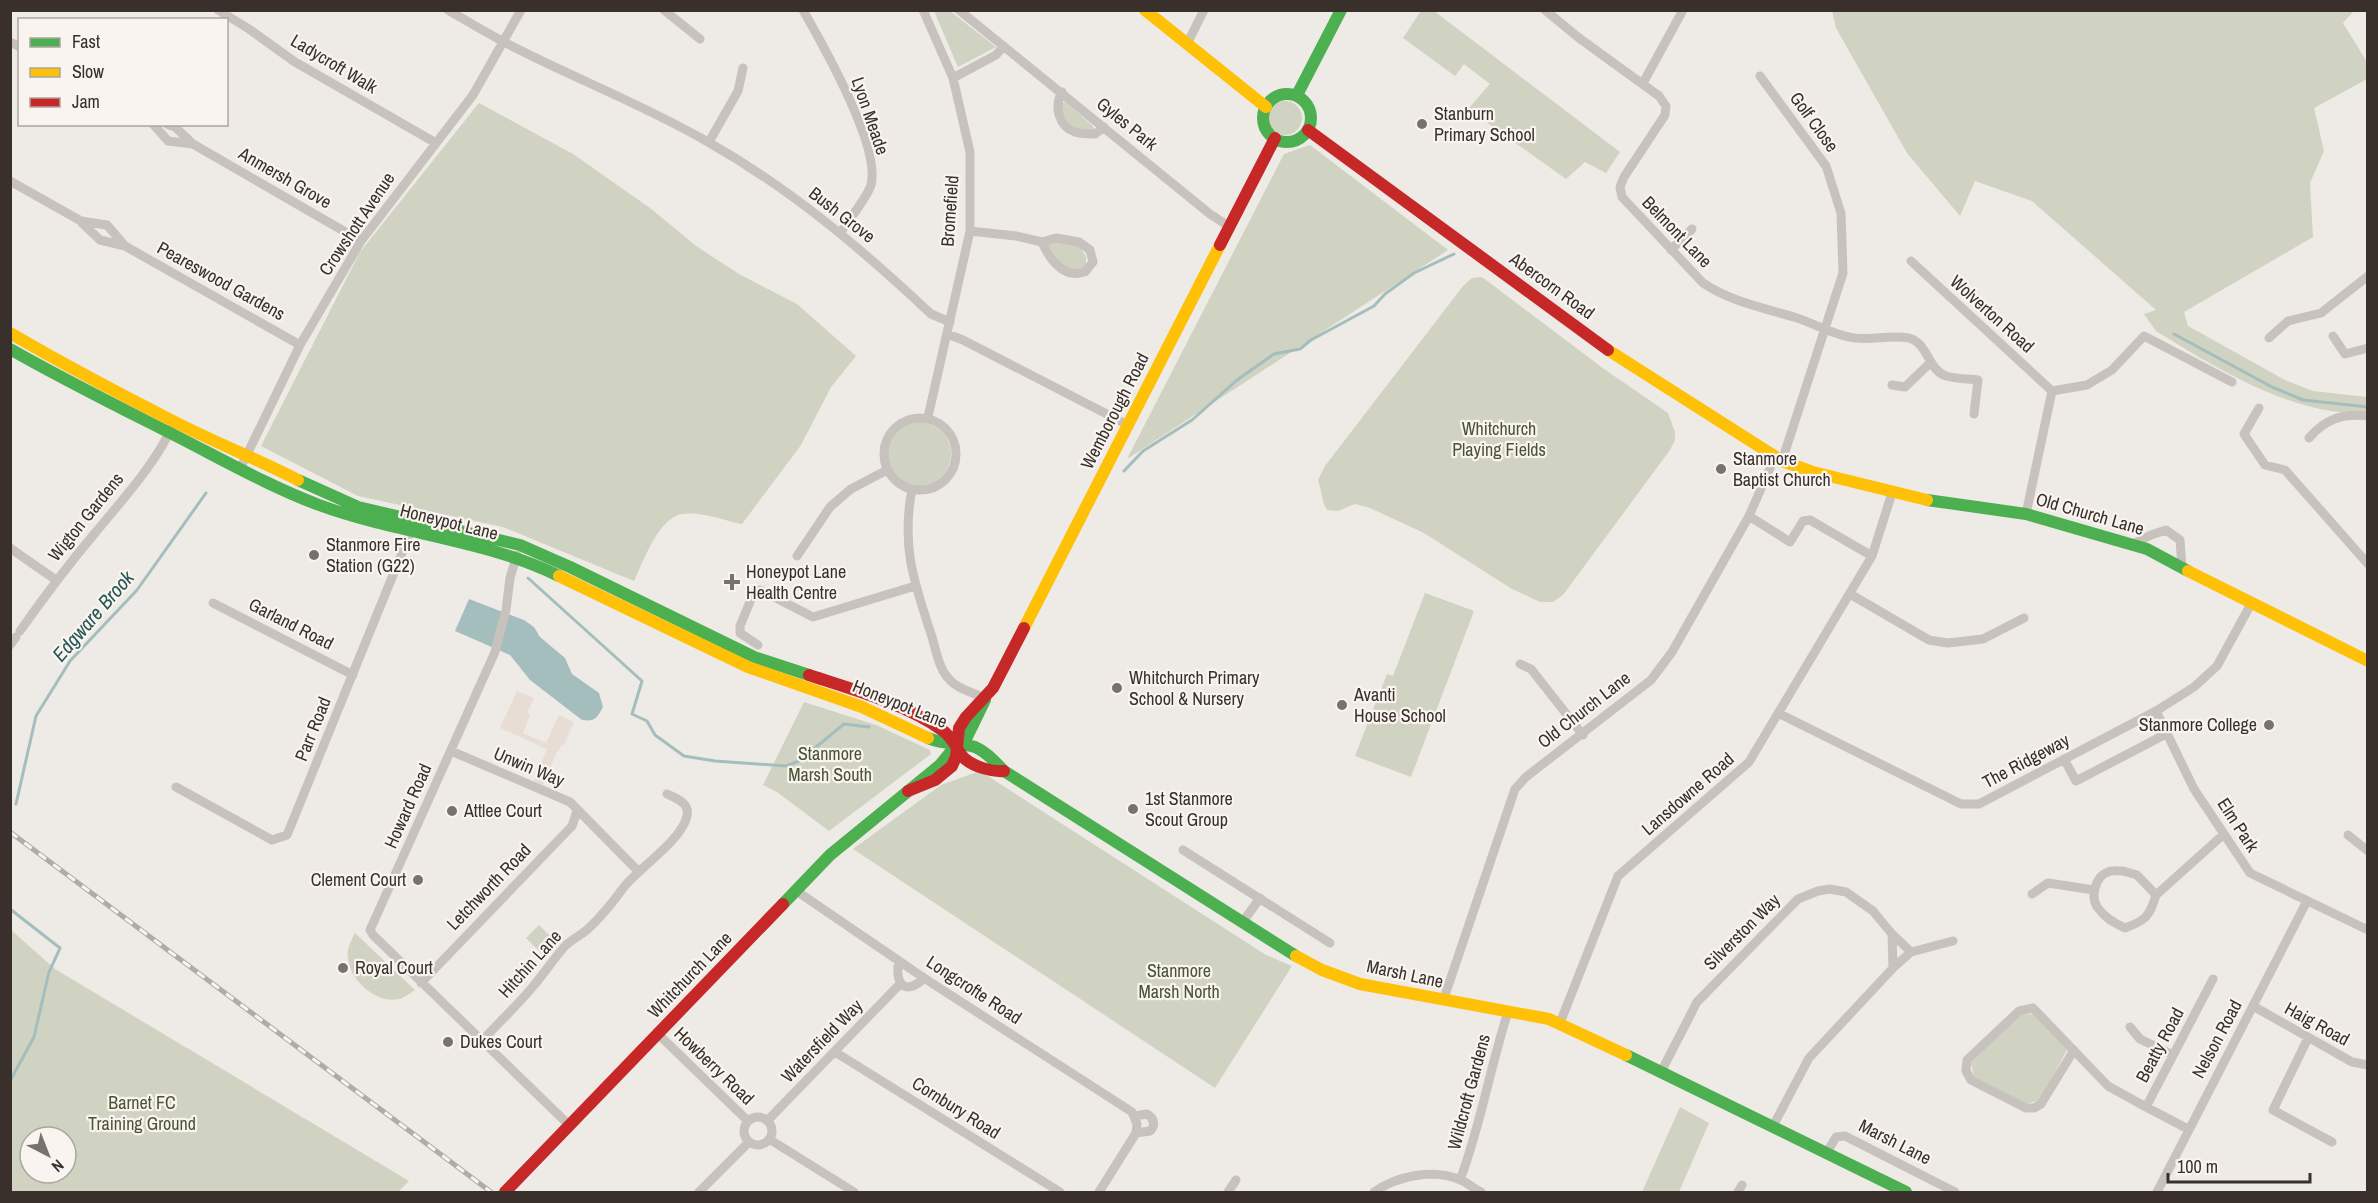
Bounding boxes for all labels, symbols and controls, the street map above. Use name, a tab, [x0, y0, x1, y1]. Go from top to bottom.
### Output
legend	[18, 18, 228, 126]
street label: Ladycroft Walk	[286, 28, 383, 100]
text: Fast	[72, 29, 100, 54]
text: Slow	[72, 59, 104, 84]
street label: Lyon Meade	[846, 74, 895, 158]
street label: Golf Close	[1784, 86, 1845, 157]
text: Jam	[72, 89, 100, 114]
street label: Gyles Park	[1091, 91, 1164, 156]
place label: Stanburn Primary School	[1434, 101, 1535, 147]
marker: Stanburn Primary School	[1415, 117, 1429, 131]
street label: Anmersh Grove	[233, 140, 336, 214]
street label: Crowshott Avenue	[313, 167, 400, 280]
street label: Bromefield	[935, 174, 964, 247]
street label: Bush Grove	[804, 181, 881, 248]
street label: Belmont Lane	[1637, 190, 1718, 273]
street label: Peareswood Gardens	[153, 235, 290, 326]
street label: Abercorn Road	[1504, 246, 1600, 325]
street label: Wolverton Road	[1945, 269, 2040, 358]
street label: Wemborough Road	[1074, 348, 1155, 473]
park label: Whitchurch Playing Fields	[1452, 416, 1546, 462]
place label: Stanmore Baptist Church	[1733, 446, 1831, 492]
marker: Stanmore Baptist Church	[1714, 462, 1728, 476]
street label: Wigton Gardens	[42, 467, 129, 566]
street label: Old Church Lane	[2033, 486, 2147, 541]
street label: Honeypot Lane	[398, 497, 501, 546]
place label: Stanmore Fire Station (G22)	[326, 532, 420, 578]
marker: Stanmore Fire Station (G22)	[307, 548, 321, 562]
place label: Honeypot Lane Health Centre	[746, 559, 846, 605]
water label: Edgware Brook	[46, 564, 140, 667]
marker: Honeypot Lane Health Centre	[723, 573, 741, 591]
street label: Garland Road	[245, 592, 338, 656]
place label: Whitchurch Primary School & Nursery	[1129, 665, 1260, 711]
street label: Old Church Lane	[1532, 665, 1635, 754]
street label: Honeypot Lane	[849, 673, 951, 734]
marker: Whitchurch Primary School & Nursery	[1110, 681, 1124, 695]
place label: Avanti House School	[1353, 682, 1446, 728]
street label: Parr Road	[288, 693, 337, 765]
marker: Avanti House School	[1335, 698, 1349, 712]
place label: Stanmore College	[2139, 712, 2257, 737]
marker: Stanmore College	[2262, 718, 2276, 732]
street label: The Ridgeway	[1978, 727, 2074, 794]
street label: Unwin Way	[490, 740, 569, 793]
park label: Stanmore Marsh South	[788, 741, 872, 787]
street label: Lansdowne Road	[1636, 747, 1739, 841]
street label: Howard Road	[378, 759, 437, 852]
place label: 1st Stanmore Scout Group	[1145, 786, 1233, 832]
street label: Elm Park	[2212, 793, 2266, 857]
place label: Attlee Court	[463, 798, 542, 823]
marker: 1st Stanmore Scout Group	[1126, 802, 1140, 816]
marker: Attlee Court	[445, 804, 459, 818]
street label: Letchworth Road	[441, 838, 536, 935]
place label: Clement Court	[311, 867, 406, 892]
marker: Clement Court	[411, 873, 425, 887]
street label: Silverston Way	[1698, 887, 1786, 975]
street label: Hitchin Lane	[492, 924, 567, 1003]
street label: Whitchurch Lane	[642, 926, 737, 1023]
street label: Longcrofte Road	[922, 949, 1027, 1030]
street label: Marsh Lane	[1364, 953, 1446, 994]
place label: Royal Court	[355, 955, 433, 980]
park label: Stanmore Marsh North	[1138, 958, 1220, 1004]
marker: Royal Court	[336, 961, 350, 975]
street label: Watersfield Way	[775, 993, 868, 1088]
street label: Nelson Road	[2185, 995, 2248, 1082]
street label: Haig Road	[2280, 996, 2354, 1052]
street label: Beatty Road	[2129, 1003, 2190, 1086]
street label: Howberry Road	[669, 1021, 760, 1110]
place label: Dukes Court	[460, 1029, 542, 1054]
street label: Wildcroft Gardens	[1441, 1031, 1496, 1153]
marker: Dukes Court	[441, 1035, 455, 1049]
street label: Cornbury Road	[907, 1070, 1005, 1145]
park label: Barnet FC Training Ground	[88, 1090, 196, 1136]
street label: Marsh Lane	[1855, 1113, 1936, 1170]
north arrow	[18, 1125, 78, 1185]
scale bar	[2168, 1146, 2310, 1184]
text: 100 m	[2177, 1154, 2218, 1179]
text: N	[47, 1155, 69, 1177]

